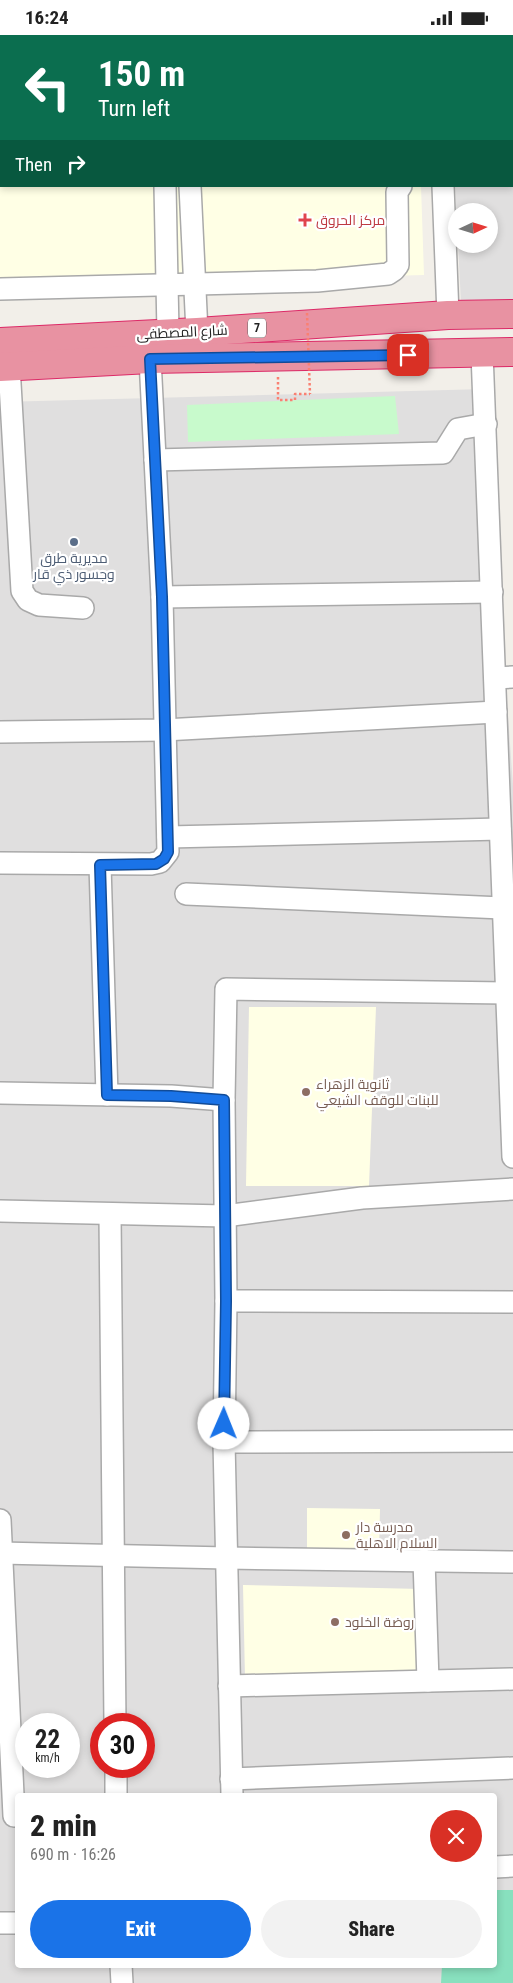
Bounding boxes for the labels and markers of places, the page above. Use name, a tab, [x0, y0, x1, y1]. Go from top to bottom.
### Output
place label: مركز الحروق	[316, 212, 385, 229]
marker: مركز الحروق	[298, 213, 312, 227]
pin	[387, 334, 429, 376]
marker: مديرية طرق وجسور ذي قار	[68, 536, 80, 548]
place label: مديرية طرق وجسور ذي قار	[32, 550, 115, 586]
place label: ثانوية الزهراء للبنات للوقف الشيعي	[316, 1076, 439, 1112]
marker: ثانوية الزهراء للبنات للوقف الشيعي	[300, 1086, 312, 1098]
place label: مدرسة دار السلام الاهلية	[355, 1519, 437, 1553]
marker: مدرسة دار السلام الاهلية	[340, 1529, 352, 1541]
place label: روضة الخلود	[345, 1614, 414, 1630]
marker: روضة الخلود	[329, 1616, 341, 1628]

